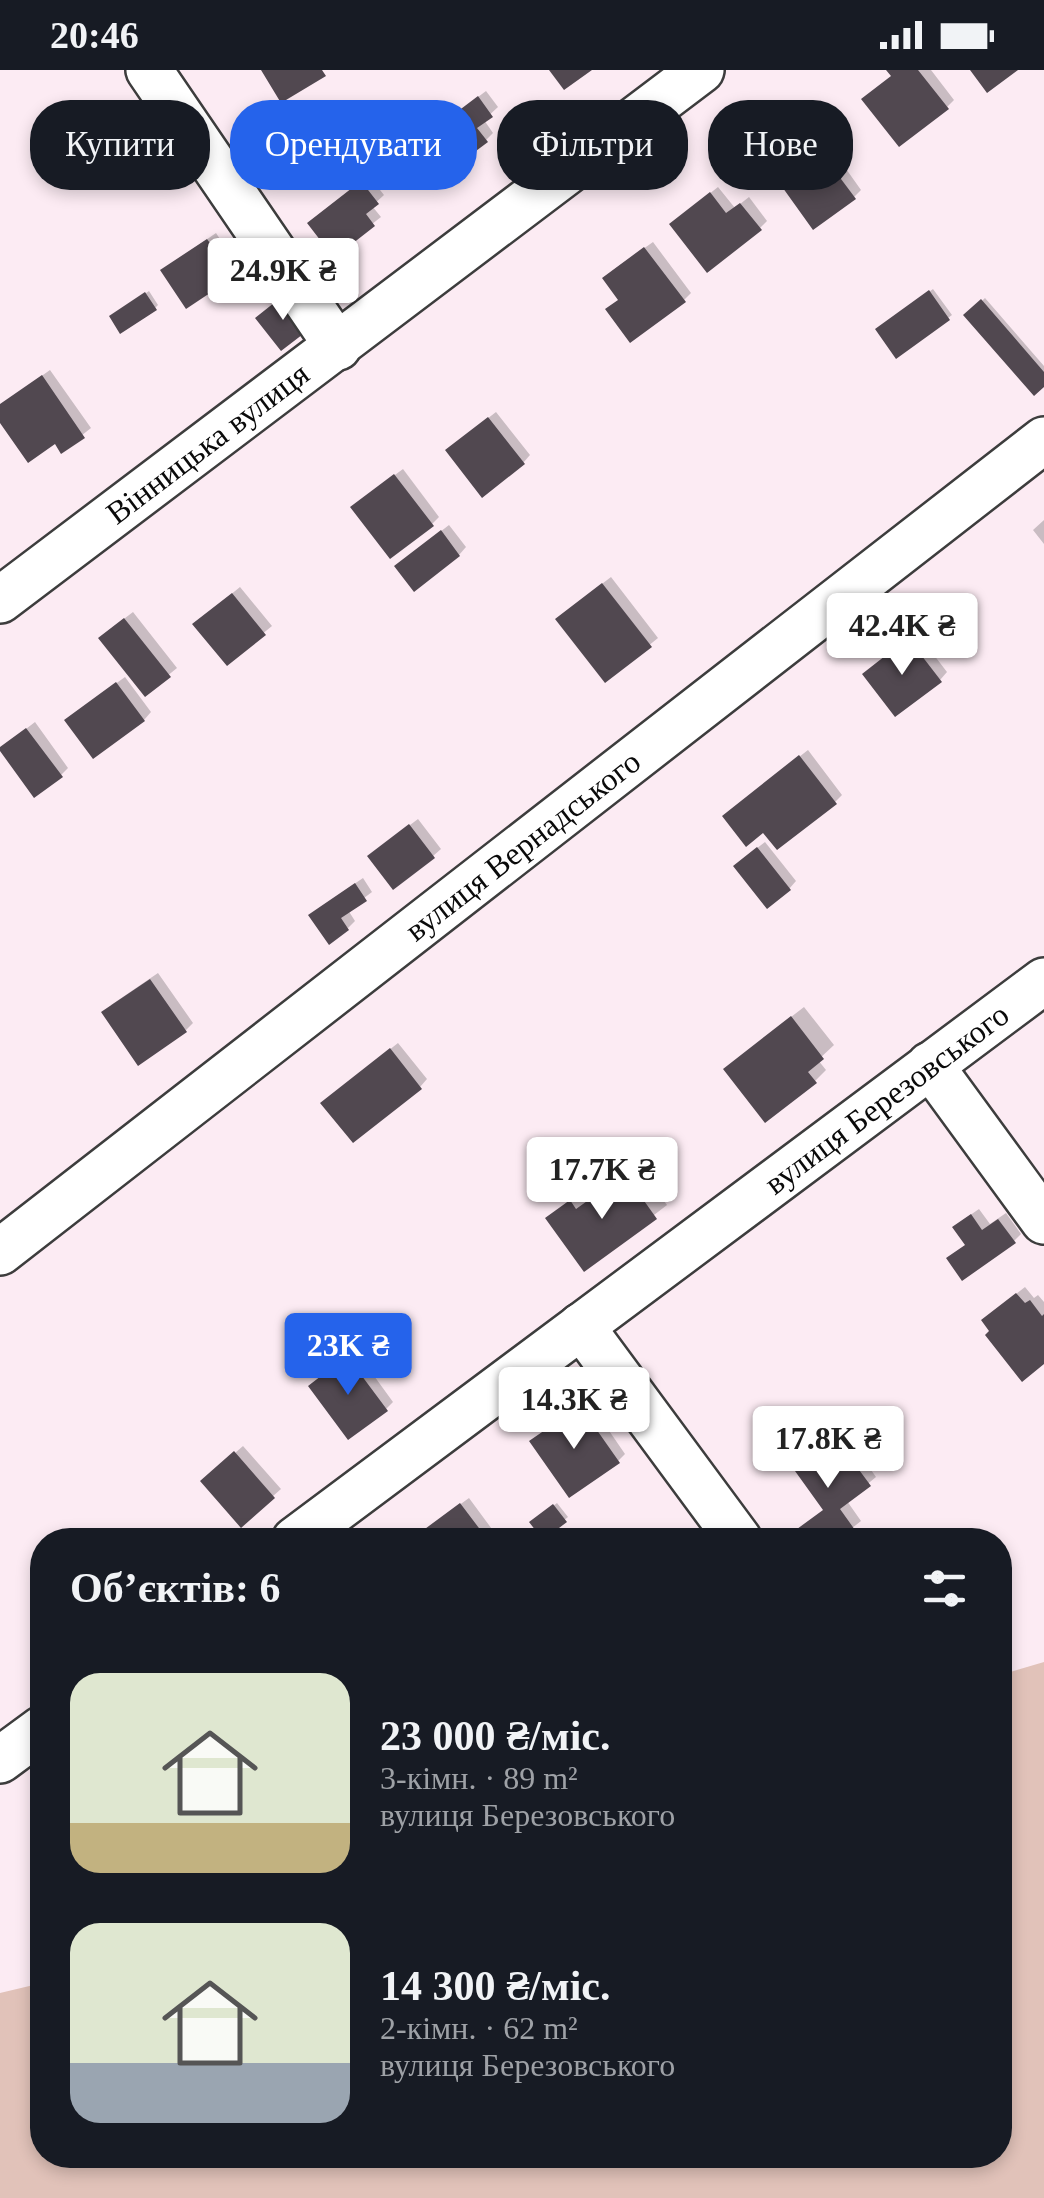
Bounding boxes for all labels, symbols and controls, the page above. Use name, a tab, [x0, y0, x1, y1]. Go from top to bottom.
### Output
text: 20:46	[50, 14, 139, 56]
chip: Купити	[30, 100, 210, 190]
chip: Орендувати	[230, 100, 477, 190]
chip: Фільтри	[497, 100, 688, 190]
chip: Нове	[708, 100, 853, 190]
pin: 24.9K ₴	[191, 238, 375, 323]
text: 24.9K ₴	[230, 252, 336, 288]
street label: Вінницька вулиця	[99, 355, 316, 531]
pin: 42.4K ₴	[810, 593, 994, 678]
text: 42.4K ₴	[849, 607, 955, 643]
street label: вулиця Вернадського	[398, 743, 647, 948]
street label: вулиця Березовського	[757, 996, 1015, 1201]
pin: 17.7K ₴	[510, 1137, 694, 1222]
text: 17.7K ₴	[549, 1151, 655, 1187]
pin: 23K ₴	[278, 1313, 418, 1398]
text: 23K ₴	[307, 1327, 389, 1363]
pin: 14.3K ₴	[482, 1367, 666, 1452]
text: 14.3K ₴	[521, 1381, 627, 1417]
pin: 17.8K ₴	[736, 1406, 920, 1491]
text: 17.8K ₴	[775, 1420, 881, 1456]
icon: filters	[917, 1561, 972, 1616]
text: Об’єктів: 6	[70, 1565, 280, 1611]
icon: home	[150, 1713, 270, 1833]
text: 23 000 ₴/міс.	[380, 1713, 610, 1759]
text: 3-кімн. · 89 m²	[380, 1760, 578, 1796]
text: вулиця Березовського	[380, 1797, 675, 1833]
icon: home	[150, 1963, 270, 2083]
text: 14 300 ₴/міс.	[380, 1963, 610, 2009]
text: 2-кімн. · 62 m²	[380, 2010, 578, 2046]
text: вулиця Березовського	[380, 2047, 675, 2083]

